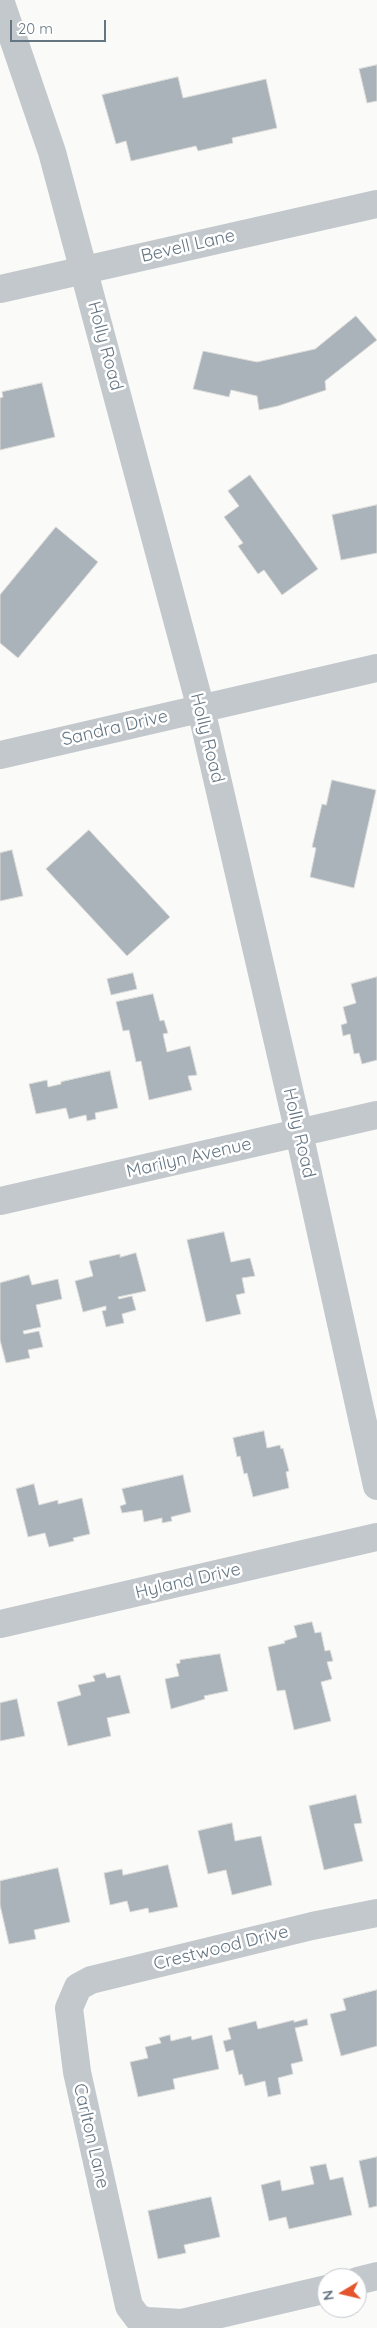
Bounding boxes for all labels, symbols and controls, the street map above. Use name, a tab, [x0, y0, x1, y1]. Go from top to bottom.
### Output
scale bar	[12, 10, 109, 42]
text: 20 m	[18, 19, 53, 38]
street label: Bevell Lane	[139, 225, 237, 267]
street label: Holly Road	[83, 299, 127, 393]
street label: Holly Road	[185, 691, 229, 785]
street label: Sandra Drive	[60, 705, 170, 751]
street label: Holly Road	[278, 1086, 320, 1180]
street label: Marilyn Avenue	[124, 1133, 254, 1183]
street label: Hyland Drive	[133, 1558, 243, 1604]
street label: Crestwood Drive	[151, 1921, 291, 1975]
street label: Carlton Lane	[68, 2081, 114, 2191]
north arrow	[317, 2268, 367, 2318]
text: N	[318, 2289, 338, 2302]

